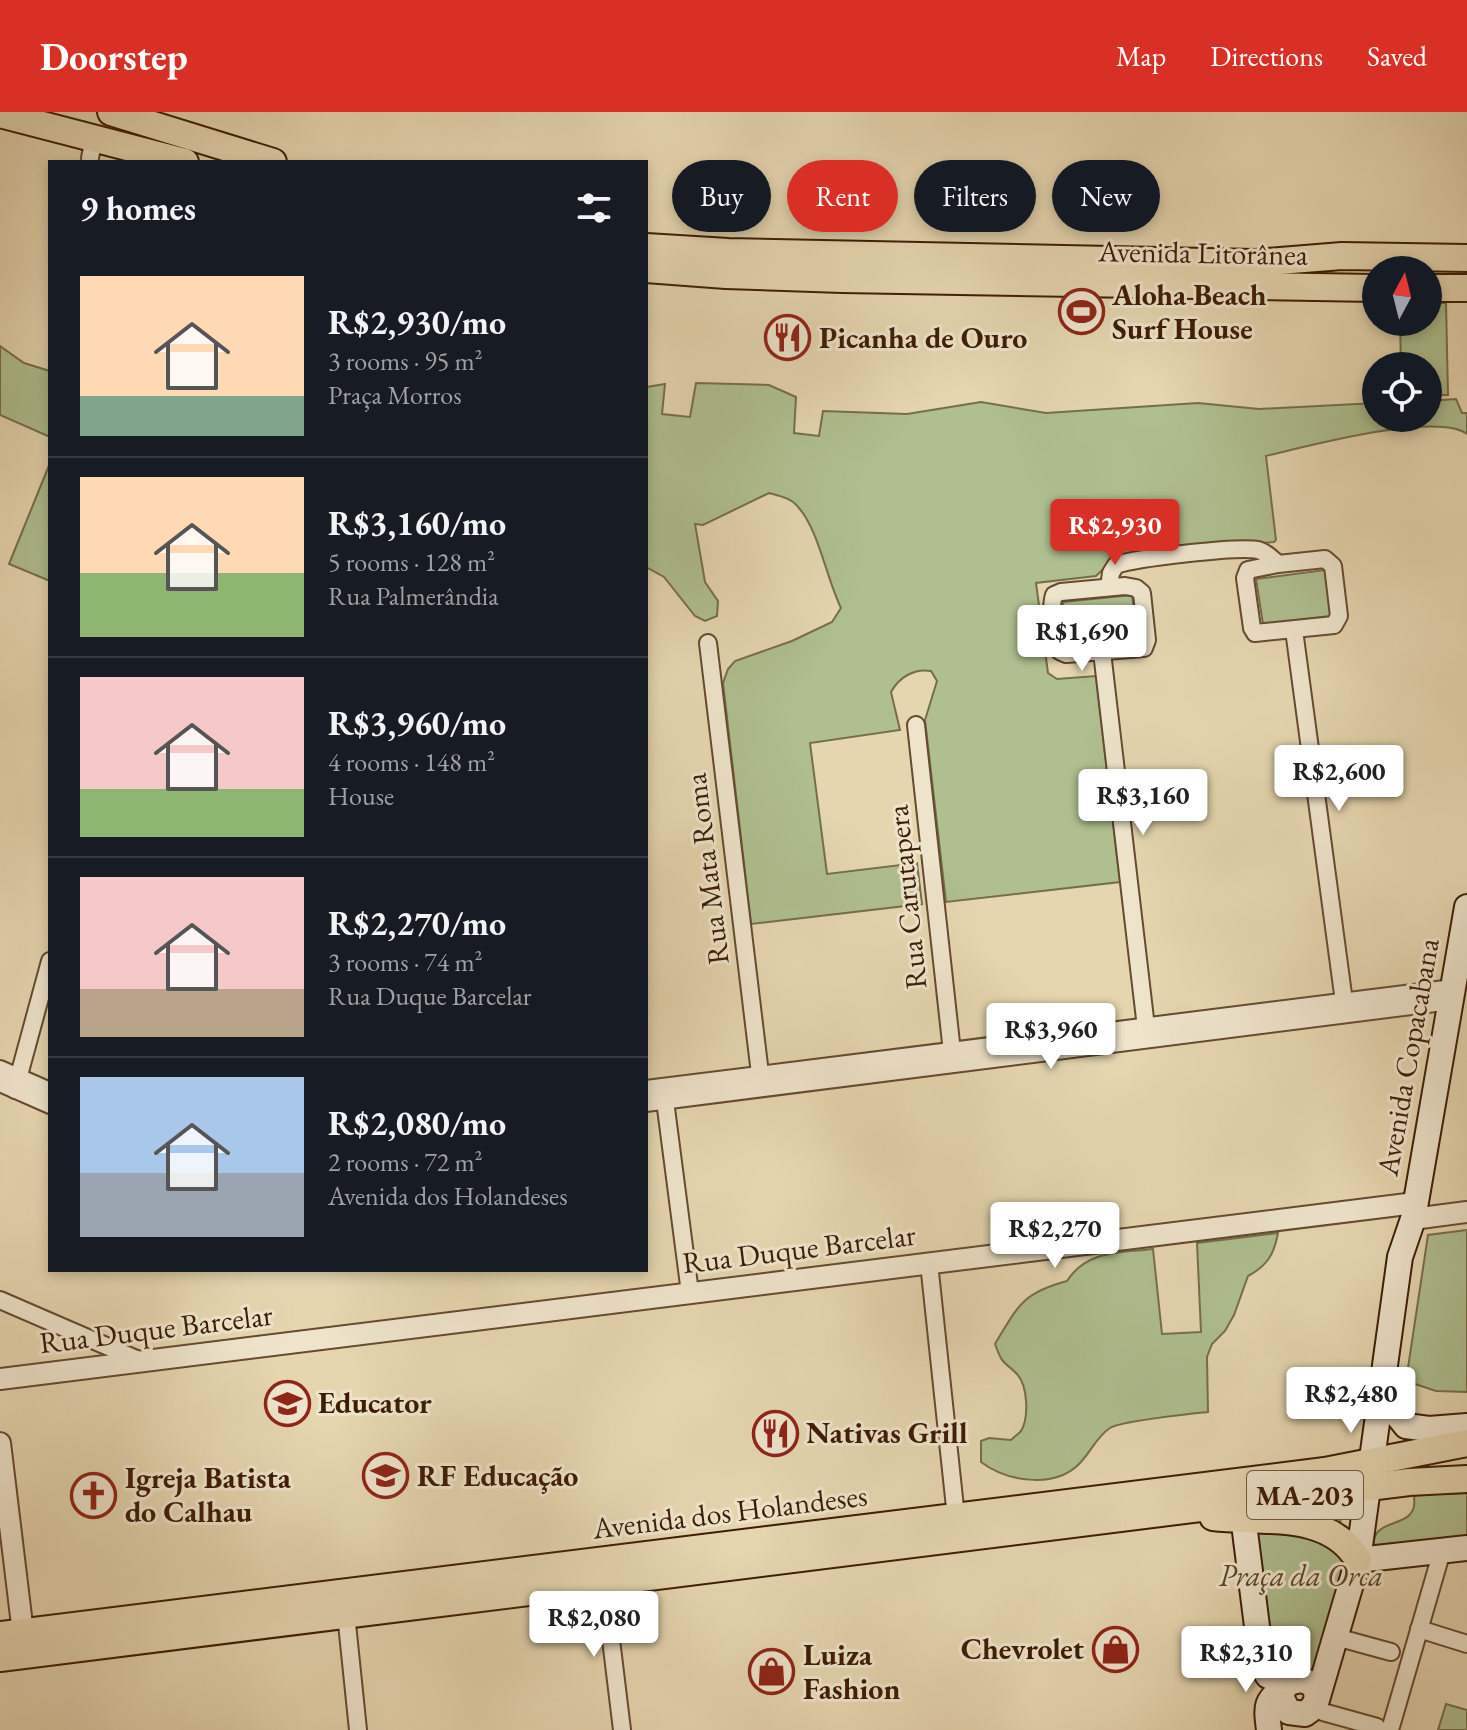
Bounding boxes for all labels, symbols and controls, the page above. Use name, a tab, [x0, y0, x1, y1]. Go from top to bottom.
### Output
text: Doorstep	[40, 32, 188, 81]
text: Map	[1116, 38, 1166, 74]
text: Directions	[1210, 38, 1323, 74]
text: Saved	[1367, 38, 1427, 74]
chip: Buy	[672, 160, 771, 232]
chip: Rent	[787, 160, 898, 232]
chip: Filters	[914, 160, 1036, 232]
chip: New	[1052, 160, 1160, 232]
text: 9 homes	[80, 186, 196, 230]
icon: filters	[572, 186, 616, 230]
street label: Avenida Litorânea	[1097, 231, 1308, 274]
north arrow	[1362, 256, 1442, 336]
map controls	[1362, 256, 1442, 432]
place label: Aloha Beach Surf House	[1111, 275, 1267, 348]
sports icon: Aloha Beach Surf House	[1057, 288, 1105, 336]
text: R$2,930/mo	[328, 300, 506, 344]
icon: home	[144, 308, 240, 404]
restaurant icon: Picanha de Ouro	[764, 314, 812, 362]
place label: Picanha de Ouro	[819, 318, 1027, 357]
text: 3 rooms · 95 m²	[328, 344, 483, 378]
button: locate	[1362, 352, 1442, 432]
text: Praça Morros	[328, 378, 462, 412]
pin: R$2,930	[1041, 499, 1189, 567]
text: R$3,160/mo	[328, 501, 506, 545]
text: R$2,930	[1068, 508, 1162, 542]
icon: home	[144, 509, 240, 605]
text: 5 rooms · 128 m²	[328, 545, 495, 579]
text: Rua Palmerândia	[328, 579, 499, 613]
pin: R$1,690	[1008, 605, 1156, 673]
text: R$1,690	[1035, 614, 1129, 648]
text: R$3,960/mo	[328, 701, 506, 745]
icon: home	[144, 709, 240, 805]
text: 4 rooms · 148 m²	[328, 745, 495, 779]
pin: R$2,600	[1265, 745, 1413, 813]
text: R$2,600	[1292, 754, 1386, 788]
pin: R$3,160	[1069, 769, 1217, 837]
street label: Rua Mata Roma	[675, 771, 738, 967]
text: R$3,160	[1096, 778, 1190, 812]
text: House	[328, 779, 394, 813]
street label: Rua Carutapera	[877, 803, 936, 991]
text: R$2,270/mo	[328, 901, 506, 945]
icon: home	[144, 909, 240, 1005]
street label: Avenida Copacabana	[1367, 935, 1448, 1180]
text: 3 rooms · 74 m²	[328, 945, 483, 979]
text: Rua Duque Barcelar	[328, 979, 532, 1013]
pin: R$3,960	[977, 1003, 1125, 1071]
text: R$3,960	[1004, 1012, 1098, 1046]
text: R$2,080/mo	[328, 1101, 506, 1145]
icon: home	[144, 1109, 240, 1205]
text: 2 rooms · 72 m²	[328, 1145, 483, 1179]
text: Avenida dos Holandeses	[328, 1179, 568, 1213]
pin: R$2,270	[981, 1202, 1129, 1270]
text: R$2,270	[1008, 1211, 1102, 1245]
street label: Rua Duque Barcelar	[680, 1215, 918, 1282]
street label: Rua Duque Barcelar	[37, 1295, 275, 1362]
pin: R$2,480	[1277, 1367, 1425, 1435]
text: R$2,480	[1304, 1376, 1398, 1410]
school or university icon: Educator	[263, 1379, 311, 1427]
place label: Educator	[318, 1383, 432, 1422]
restaurant icon: Nativas Grill	[751, 1409, 799, 1457]
place label: Nativas Grill	[806, 1413, 968, 1452]
school or university icon: RF Educação	[362, 1452, 410, 1500]
place label: RF Educação	[417, 1456, 578, 1495]
place label: Igreja Batista do Calhau	[125, 1458, 292, 1531]
church icon: Igreja Batista do Calhau	[70, 1471, 118, 1519]
road number: MA-203	[1247, 1471, 1363, 1519]
street label: Avenida dos Holandeses	[589, 1475, 870, 1548]
park label: Praça da Orca	[1219, 1556, 1383, 1595]
pin: R$2,080	[520, 1591, 668, 1659]
text: R$2,080	[547, 1600, 641, 1634]
shop icon: Chevrolet	[1091, 1625, 1139, 1673]
pin: R$2,310	[1172, 1626, 1320, 1694]
place label: Chevrolet	[961, 1629, 1085, 1668]
place label: Luiza Fashion	[803, 1635, 900, 1708]
text: R$2,310	[1199, 1635, 1293, 1669]
shop icon: Luiza Fashion	[748, 1648, 796, 1696]

